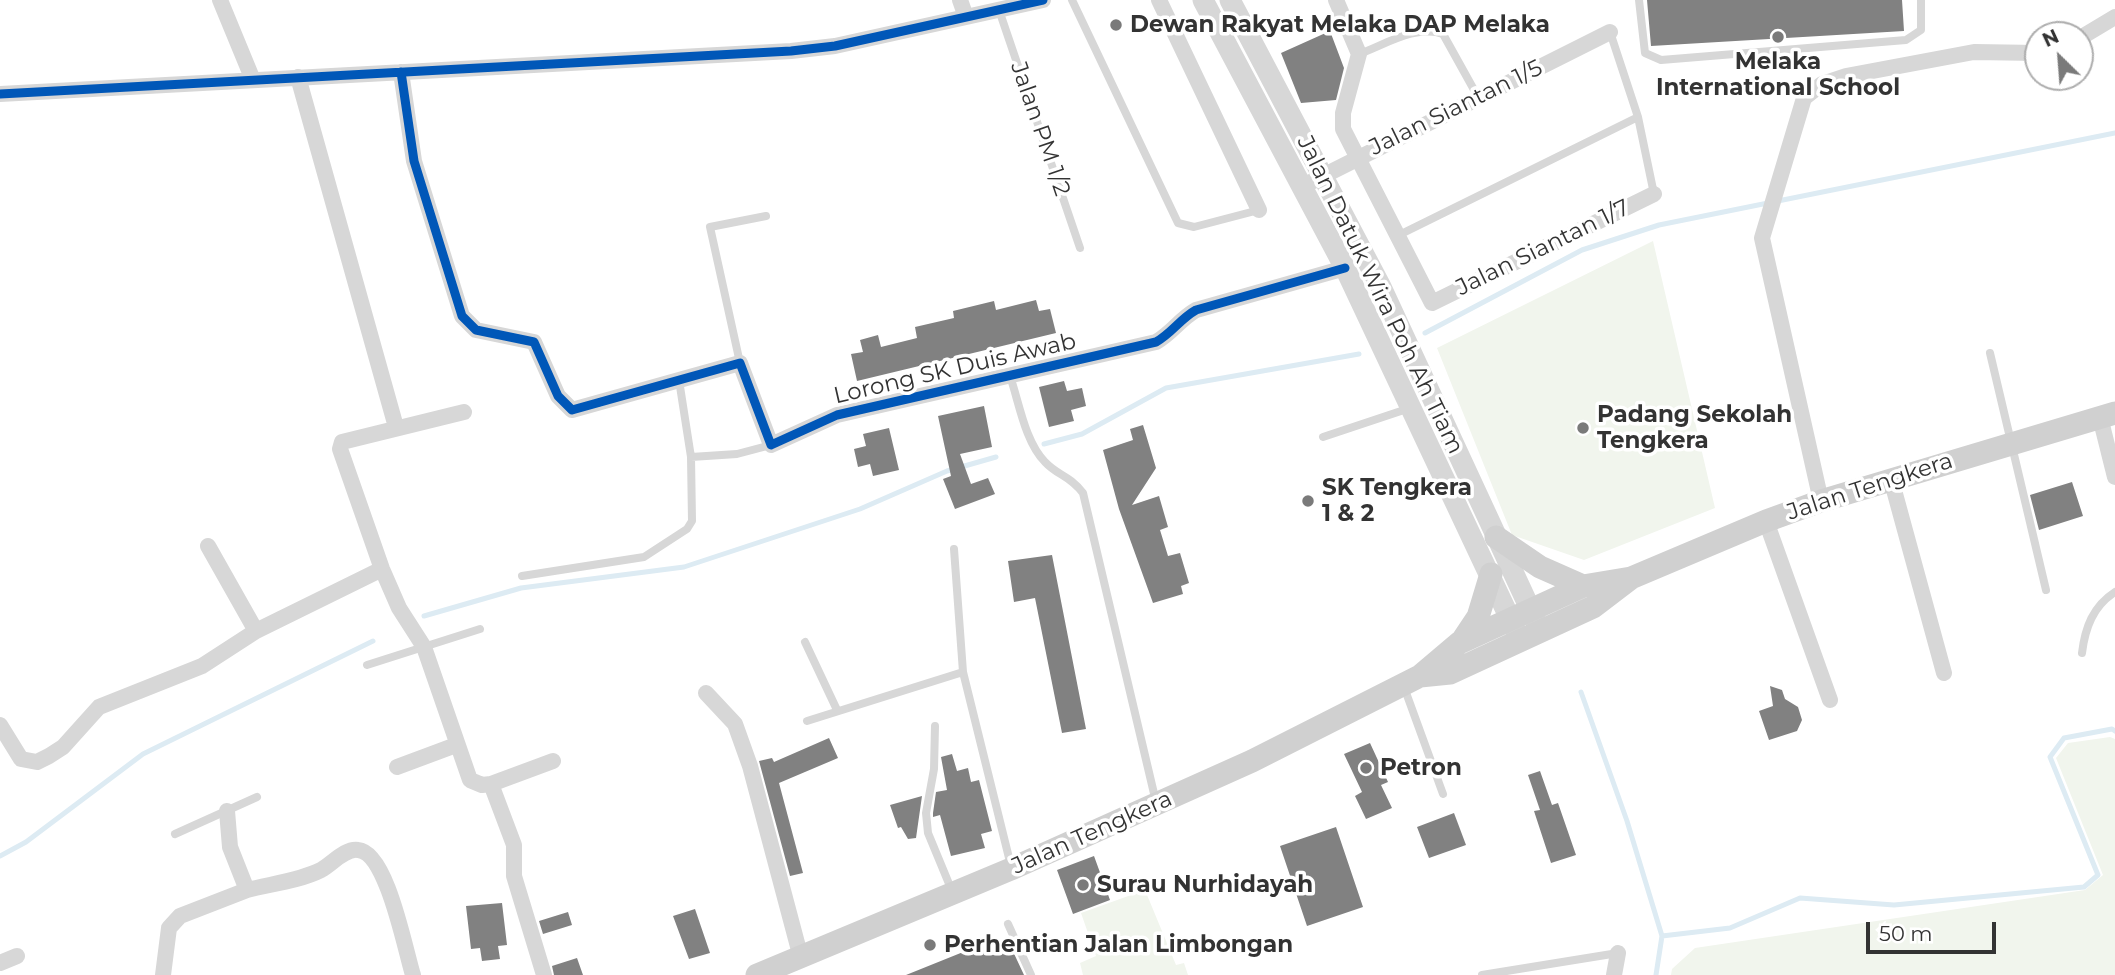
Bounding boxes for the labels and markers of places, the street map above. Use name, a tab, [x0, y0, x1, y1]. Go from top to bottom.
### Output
place label: Dewan Rakyat Melaka DAP Melaka	[1130, 11, 1550, 39]
marker: Dewan Rakyat Melaka DAP Melaka	[1108, 17, 1124, 33]
marker: Melaka International School	[1770, 29, 1786, 45]
place label: Melaka International School	[1656, 48, 1900, 102]
place label: Padang Sekolah Tengkera	[1597, 401, 1792, 455]
marker: Padang Sekolah Tengkera	[1575, 420, 1591, 436]
place label: SK Tengkera 1 & 2	[1322, 474, 1472, 528]
marker: SK Tengkera 1 & 2	[1300, 493, 1316, 509]
place label: Petron	[1380, 754, 1462, 782]
marker: Petron	[1358, 760, 1374, 776]
place label: Surau Nurhidayah	[1097, 871, 1313, 899]
marker: Surau Nurhidayah	[1075, 877, 1091, 893]
place label: Perhentian Jalan Limbongan	[944, 931, 1293, 959]
marker: Perhentian Jalan Limbongan	[922, 937, 938, 953]

